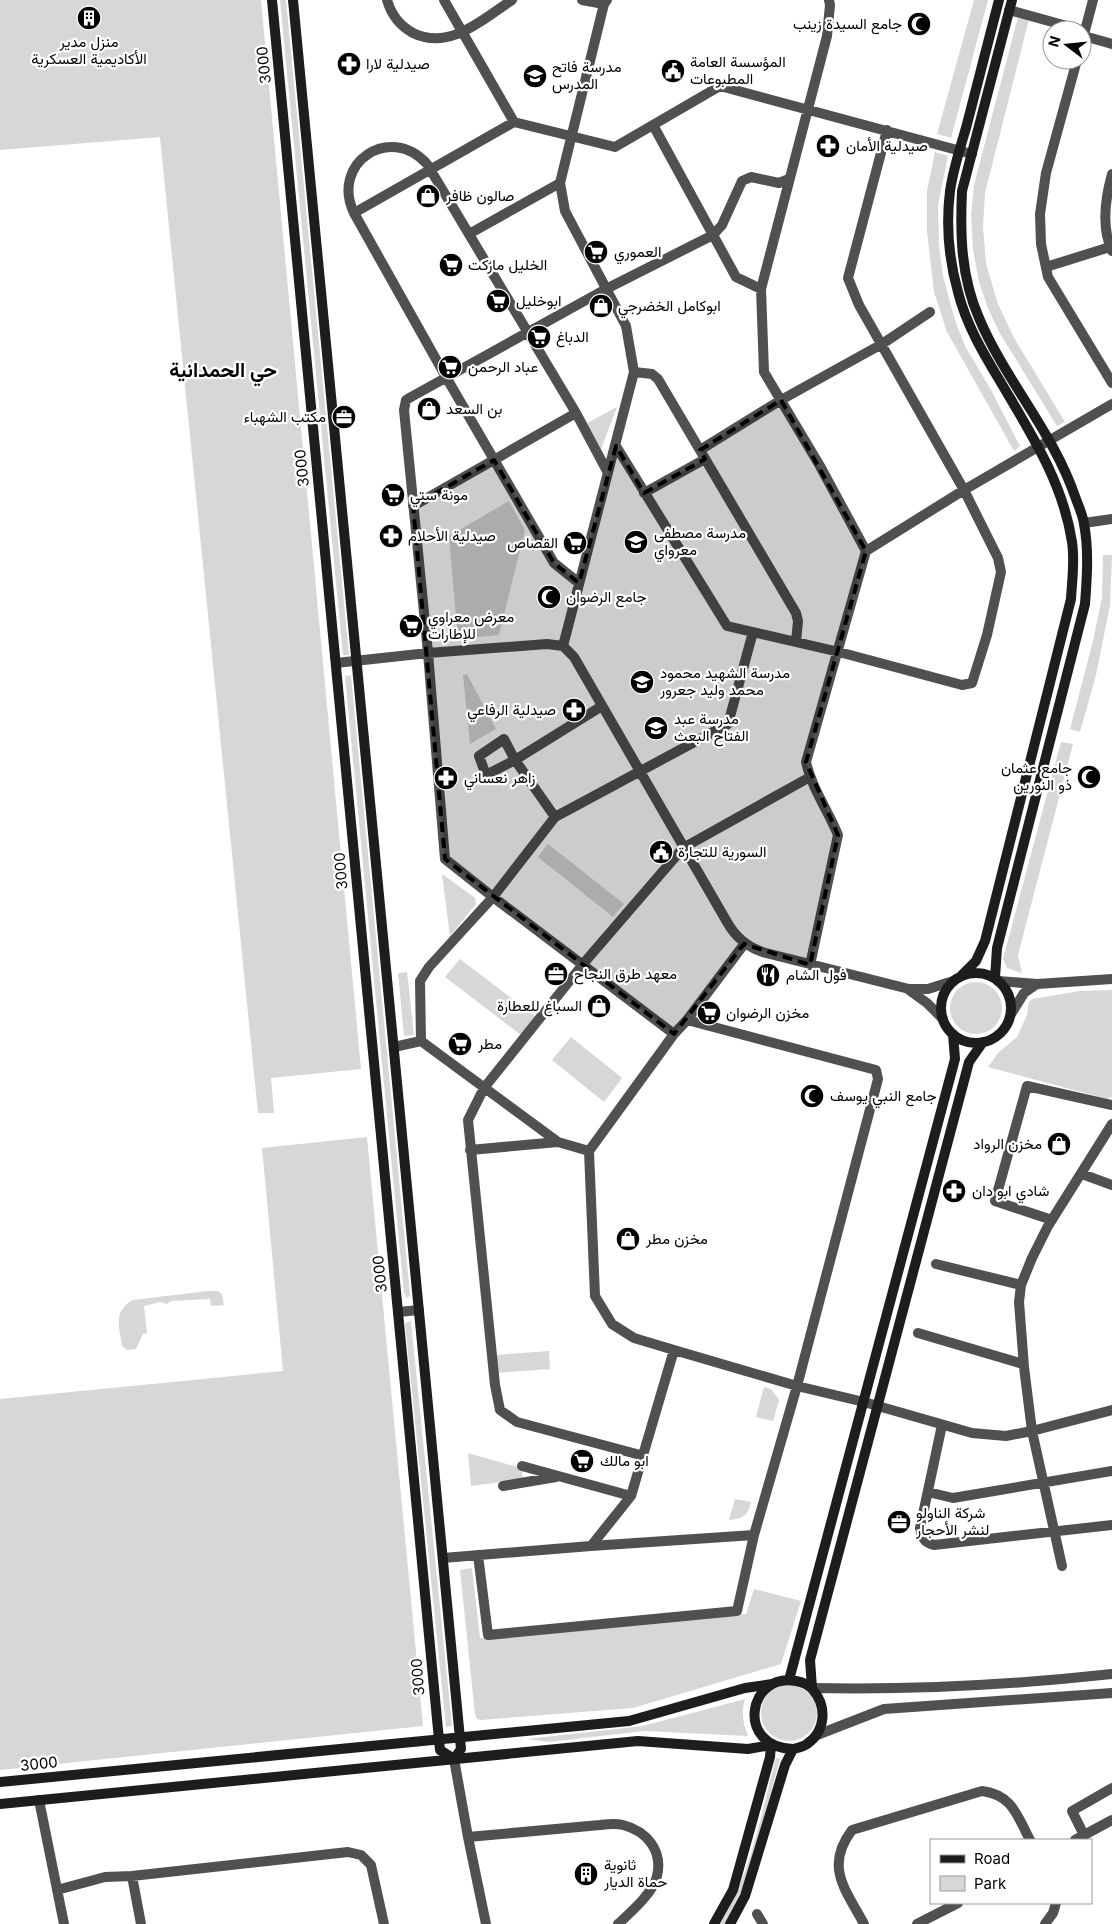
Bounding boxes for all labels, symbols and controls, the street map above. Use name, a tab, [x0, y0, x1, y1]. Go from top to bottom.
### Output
building icon: منزل مدير الأكاديمية العسكرية	[76, 5, 102, 31]
mosque icon: جامع السيدة زينب	[906, 11, 932, 37]
place label: جامع السيدة زينب	[793, 14, 902, 35]
north arrow	[1042, 20, 1092, 70]
place label: منزل مدير الأكاديمية العسكرية	[31, 32, 147, 68]
text: N	[1044, 34, 1064, 49]
street label: 3000	[252, 45, 275, 85]
pharmacy icon: صيدلية لارا	[336, 51, 362, 77]
place label: المؤسسة العامة المطبوعات	[690, 52, 786, 88]
place label: صيدلية لارا	[366, 54, 430, 73]
place label: مدرسة فاتح المدرس	[552, 57, 621, 94]
public building icon: المؤسسة العامة المطبوعات	[660, 58, 686, 84]
school or university icon: مدرسة فاتح المدرس	[522, 63, 548, 89]
pharmacy icon: صيدلية الأمان	[815, 133, 841, 159]
place label: صيدلية الأمان	[846, 136, 928, 155]
shop icon: صالون ظافر	[415, 183, 441, 209]
place label: صالون ظافر	[445, 186, 514, 205]
supermarket icon: العموري	[583, 239, 609, 265]
place label: العموري	[614, 242, 661, 265]
supermarket icon: الخليل ماركت	[438, 252, 464, 278]
place label: الخليل ماركت	[468, 255, 547, 274]
supermarket icon: ابوخليل	[485, 288, 511, 314]
place label: ابوخليل	[516, 291, 561, 310]
shop icon: ابوكامل الخضرجي	[588, 293, 614, 319]
place label: ابوكامل الخضرجي	[618, 296, 721, 319]
supermarket icon: الدباغ	[526, 324, 552, 350]
place label: الدباغ	[556, 327, 589, 348]
supermarket icon: عباد الرحمن	[437, 354, 463, 380]
place label: عباد الرحمن	[468, 357, 538, 377]
district label: حي الحمدانية	[169, 358, 277, 387]
shop icon: بن السعد	[416, 396, 442, 422]
place label: بن السعد	[446, 399, 502, 419]
office icon: مكتب الشهباء	[331, 404, 357, 430]
place label: مكتب الشهباء	[244, 407, 326, 426]
street label: 3000	[290, 448, 313, 488]
supermarket icon: مونة ستي	[380, 482, 406, 508]
place label: مونة ستي	[410, 485, 468, 508]
pharmacy icon: صيدلية الأحلام	[378, 523, 404, 549]
place label: مدرسة مصطفى معرواي	[654, 523, 746, 563]
place label: صيدلية الأحلام	[408, 526, 496, 546]
school or university icon: مدرسة مصطفى معرواي	[623, 529, 649, 555]
supermarket icon: القصاص	[562, 530, 588, 556]
place label: القصاص	[507, 533, 558, 553]
mosque icon: جامع الرضوان	[536, 584, 562, 610]
place label: جامع الرضوان	[566, 587, 646, 608]
place label: معرض معراوي للإطارات	[428, 607, 514, 644]
supermarket icon: معرض معراوي للإطارات	[398, 613, 424, 639]
place label: مدرسة الشهيد محمود محمد وليد جعرور	[659, 663, 790, 699]
school or university icon: مدرسة الشهيد محمود محمد وليد جعرور	[629, 669, 655, 695]
pharmacy icon: صيدلية الرفاعي	[561, 697, 587, 723]
place label: صيدلية الرفاعي	[467, 700, 556, 723]
place label: مدرسة عبد الفتاح البعث	[674, 709, 749, 747]
school or university icon: مدرسة عبد الفتاح البعث	[643, 715, 669, 741]
place label: جامع عثمان ذو النورين	[1001, 758, 1072, 795]
mosque icon: جامع عثمان ذو النورين	[1076, 764, 1102, 790]
pharmacy icon: زاهر نعساني	[433, 765, 459, 791]
place label: زاهر نعساني	[464, 768, 535, 791]
public building icon: السورية للتجارة	[648, 839, 674, 865]
place label: السورية للتجارة	[678, 842, 767, 861]
street label: 3000	[329, 851, 352, 891]
office icon: معهد طرق النجاح	[543, 961, 569, 987]
restaurant icon: فول الشام	[755, 962, 781, 988]
place label: معهد طرق النجاح	[574, 964, 677, 985]
place label: فول الشام	[786, 965, 847, 985]
shop icon: السباغ للعطارة	[586, 993, 612, 1019]
place label: السباغ للعطارة	[497, 996, 582, 1017]
supermarket icon: مخزن الرضوان	[696, 1000, 722, 1026]
place label: مخزن الرضوان	[726, 1003, 809, 1022]
supermarket icon: مطر	[447, 1031, 473, 1057]
place label: مطر	[477, 1034, 502, 1053]
mosque icon: جامع النبي يوسف	[799, 1083, 825, 1109]
place label: جامع النبي يوسف	[830, 1086, 937, 1109]
shop icon: مخزن الرواد	[1046, 1131, 1072, 1157]
place label: مخزن الرواد	[973, 1134, 1042, 1153]
pharmacy icon: شادي ابو دان	[941, 1178, 967, 1204]
place label: شادي ابو دان	[972, 1181, 1050, 1204]
shop icon: مخزن مطر	[615, 1226, 641, 1252]
place label: مخزن مطر	[645, 1229, 708, 1248]
street label: 3000	[368, 1254, 391, 1294]
supermarket icon: ابو مالك	[569, 1448, 595, 1474]
place label: ابو مالك	[600, 1451, 649, 1470]
place label: شركة الناولو لنشر الأحجار	[915, 1503, 989, 1539]
office icon: شركة الناولو لنشر الأحجار	[886, 1509, 912, 1535]
street label: 3000	[406, 1657, 429, 1697]
street label: 3000	[19, 1752, 59, 1775]
legend	[930, 1839, 1092, 1904]
text: Road	[974, 1849, 1010, 1868]
place label: ثانوية حماة الديار	[603, 1855, 667, 1891]
building icon: ثانوية حماة الديار	[573, 1861, 599, 1887]
text: Park	[974, 1874, 1007, 1893]

